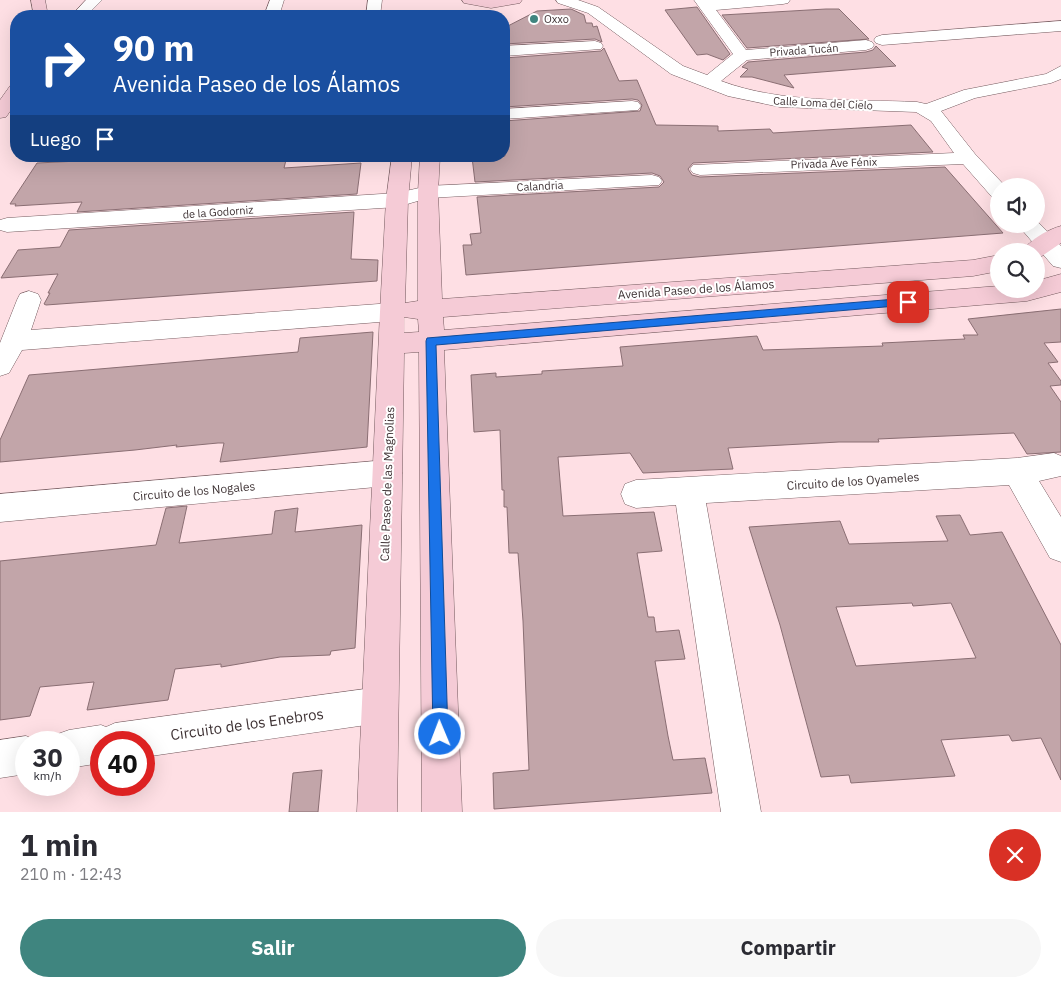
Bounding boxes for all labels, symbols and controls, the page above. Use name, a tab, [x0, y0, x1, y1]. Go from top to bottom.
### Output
place label: Oxxo	[544, 12, 569, 26]
marker: Oxxo	[528, 13, 540, 25]
text: 90 m	[113, 25, 195, 71]
icon: right	[30, 30, 95, 95]
street label: Privada Tucán	[769, 41, 839, 59]
text: Avenida Paseo de los Álamos	[113, 69, 401, 98]
street label: Calle Loma del Cielo	[773, 93, 873, 113]
icon: arrive	[91, 125, 119, 153]
text: Luego	[30, 127, 81, 151]
street label: Privada Ave Fénix	[790, 154, 878, 172]
street label: Calandria	[516, 178, 564, 194]
map controls	[990, 178, 1045, 298]
button: sound	[990, 178, 1045, 233]
street label: de la Godorniz	[182, 203, 254, 221]
button: search	[990, 243, 1045, 298]
street label: Avenida Paseo de los Álamos	[617, 276, 775, 302]
pin	[887, 281, 929, 323]
icon: arrive	[894, 288, 922, 316]
street label: Calle Paseo de las Magnolias	[377, 406, 397, 561]
street label: Circuito de los Oyameles	[786, 469, 920, 493]
street label: Circuito de los Nogales	[132, 478, 256, 504]
street label: Circuito de los Enebros	[169, 704, 325, 744]
position arrow	[413, 707, 465, 759]
speed limit sign: 40	[90, 731, 155, 796]
text: 30	[32, 741, 63, 774]
text: km/h	[33, 768, 62, 783]
text: 1 min	[20, 825, 98, 864]
button: close	[989, 829, 1041, 881]
text: 210 m · 12:43	[20, 864, 122, 884]
button: Salir	[20, 919, 526, 977]
button: Compartir	[536, 919, 1041, 977]

